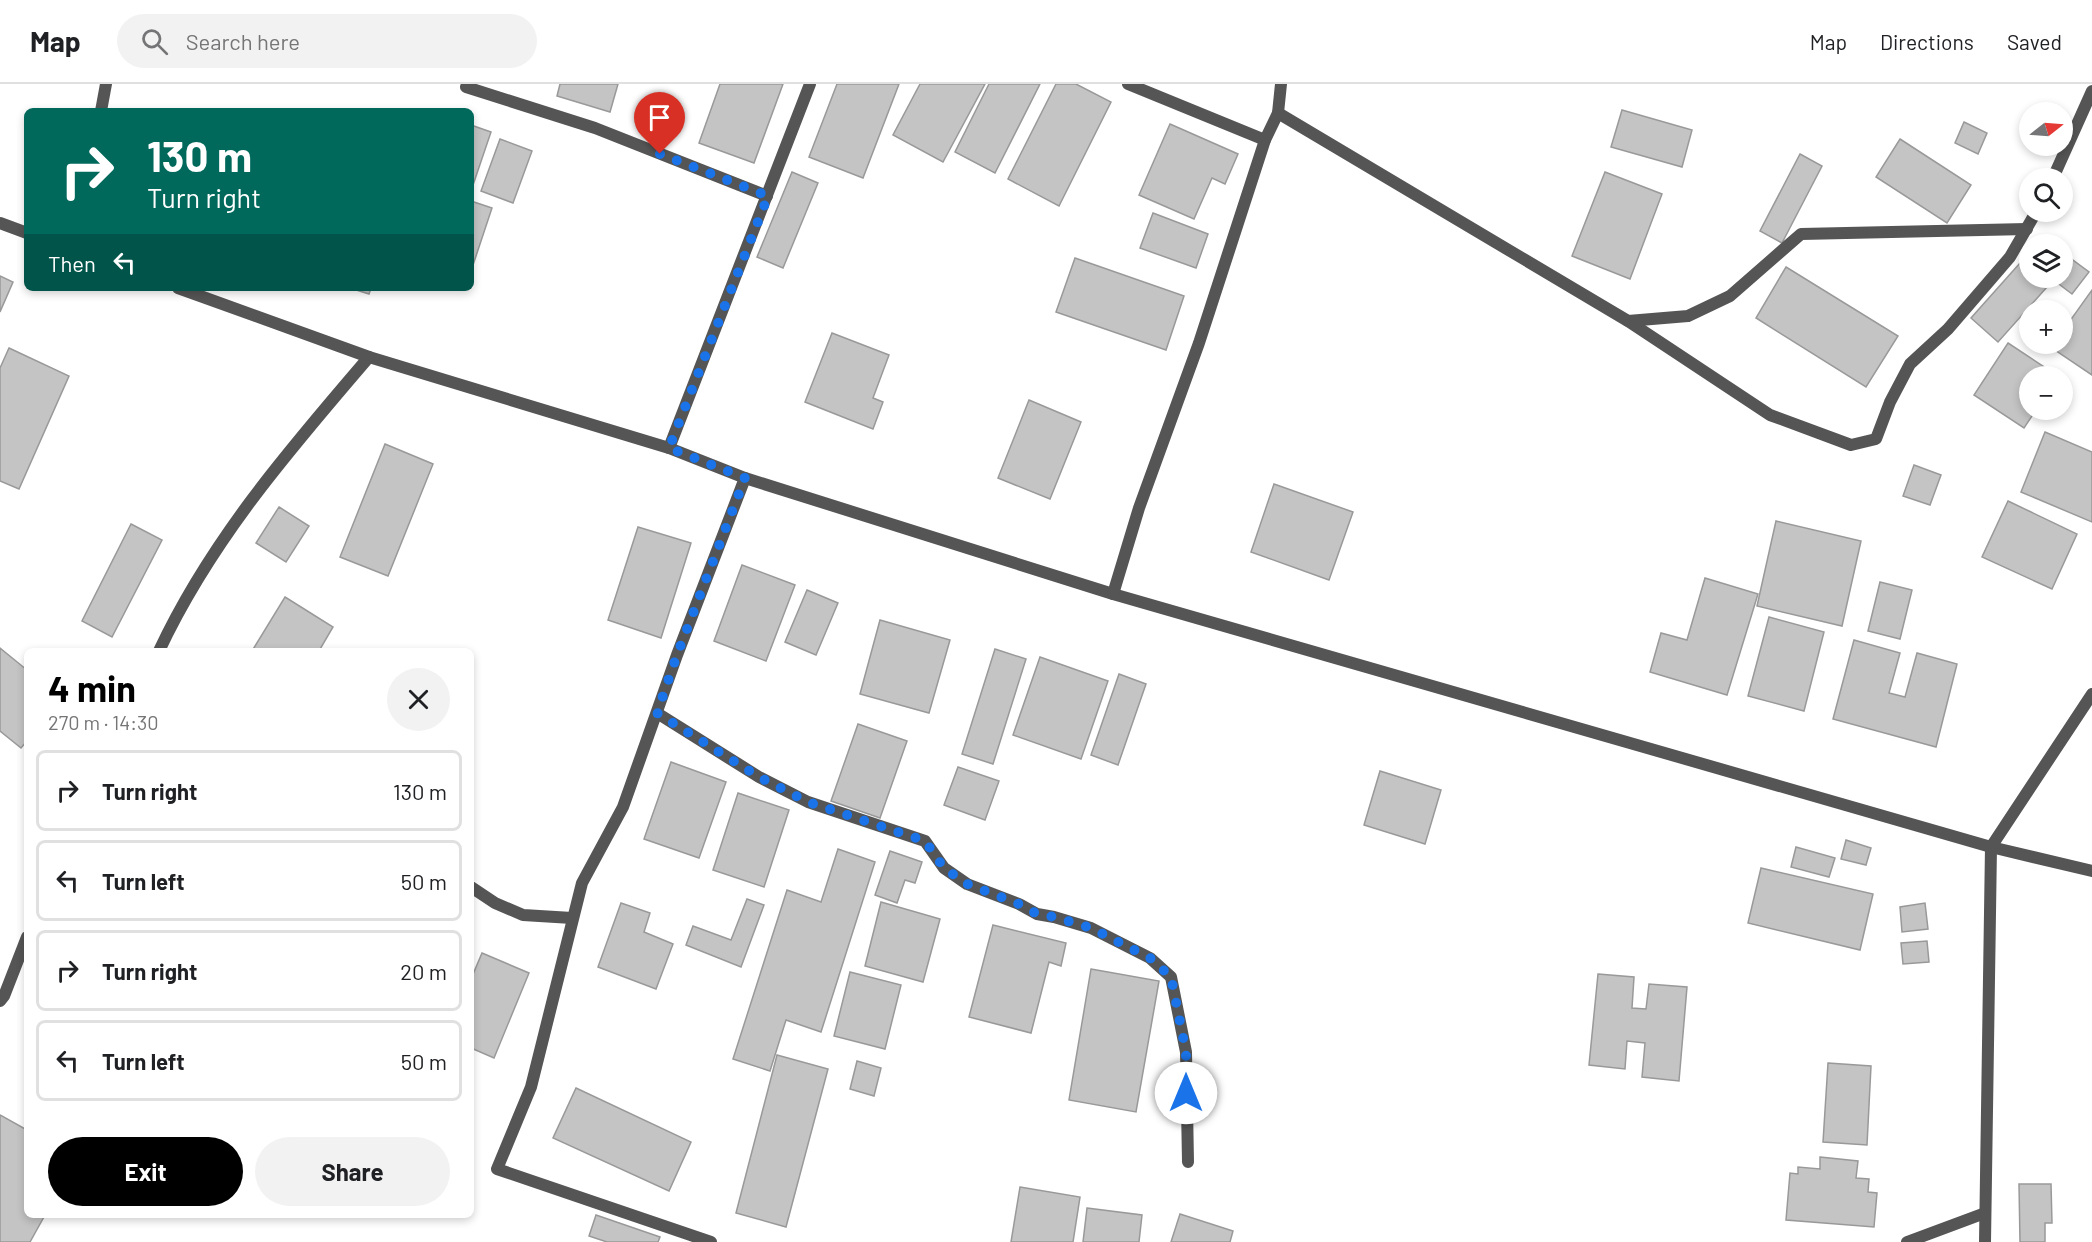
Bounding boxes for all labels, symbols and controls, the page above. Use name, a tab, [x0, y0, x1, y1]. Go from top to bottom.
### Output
search box	[117, 14, 537, 68]
text: Map	[30, 24, 81, 58]
icon: search	[138, 25, 171, 58]
text: Search here	[186, 28, 300, 54]
text: Map	[1810, 29, 1847, 54]
text: Directions	[1880, 29, 1974, 54]
text: Saved	[2007, 29, 2062, 54]
pin	[634, 92, 685, 154]
icon: arrive	[643, 101, 676, 134]
north arrow	[2019, 102, 2073, 156]
map controls	[2019, 102, 2073, 420]
text: 130 m	[147, 130, 252, 180]
icon: right	[48, 132, 126, 210]
button: search	[2019, 168, 2073, 222]
text: Turn right	[147, 181, 261, 213]
button: layers	[2019, 234, 2073, 288]
icon: left	[108, 246, 141, 279]
text: Then	[48, 250, 96, 276]
button: +	[2019, 300, 2073, 354]
button: −	[2019, 366, 2073, 420]
text: 4 min	[48, 666, 136, 709]
button: close	[387, 668, 450, 731]
text: 270 m · 14:30	[48, 710, 159, 734]
icon: right	[51, 774, 84, 807]
text: Turn right	[102, 778, 197, 804]
text: 130 m	[393, 778, 447, 804]
icon: left	[51, 864, 84, 897]
text: Turn left	[102, 868, 185, 894]
text: 50 m	[401, 868, 447, 894]
icon: right	[51, 954, 84, 987]
text: Turn right	[102, 958, 197, 984]
text: 20 m	[400, 958, 447, 984]
icon: left	[51, 1044, 84, 1077]
text: Turn left	[102, 1048, 185, 1074]
text: 50 m	[401, 1048, 447, 1074]
position arrow	[1154, 1061, 1218, 1125]
button: Exit	[48, 1137, 243, 1206]
button: Share	[255, 1137, 450, 1206]

